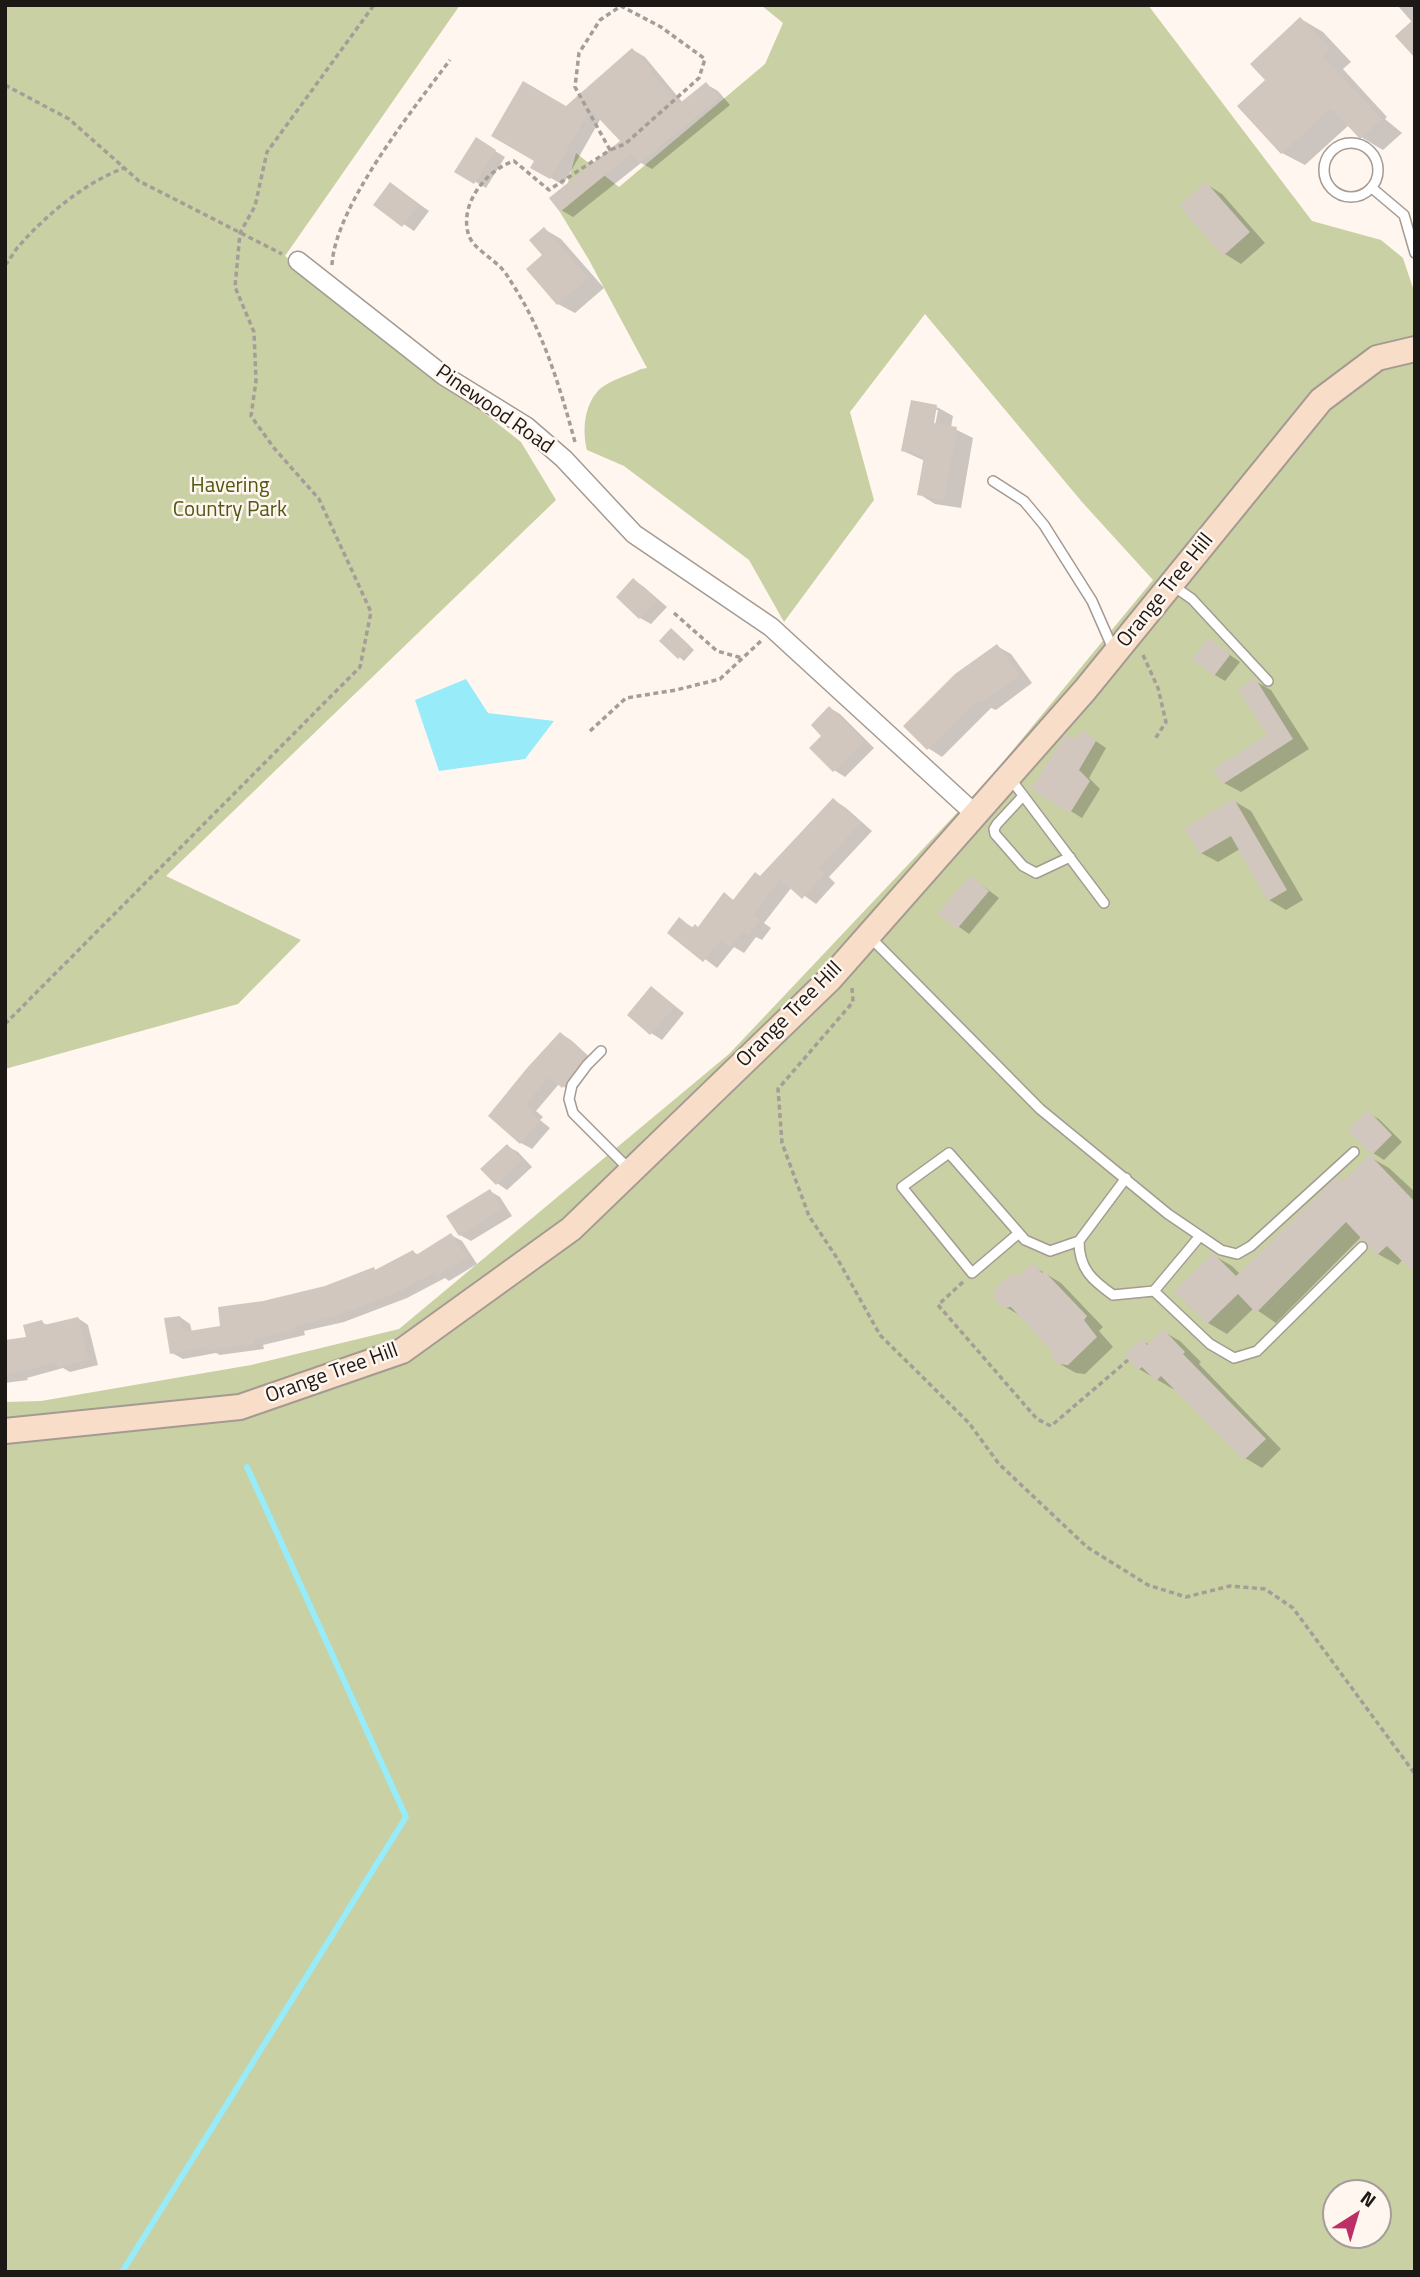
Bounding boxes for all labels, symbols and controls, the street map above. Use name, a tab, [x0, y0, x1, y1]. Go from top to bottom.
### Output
street label: Pinewood Road	[430, 360, 558, 460]
park label: Havering Country Park	[173, 474, 287, 524]
street label: Orange Tree Hill	[1112, 529, 1220, 653]
street label: Orange Tree Hill	[732, 957, 848, 1073]
street label: Orange Tree Hill	[262, 1338, 402, 1410]
north arrow	[1322, 2179, 1392, 2249]
text: N	[1355, 2183, 1383, 2214]

